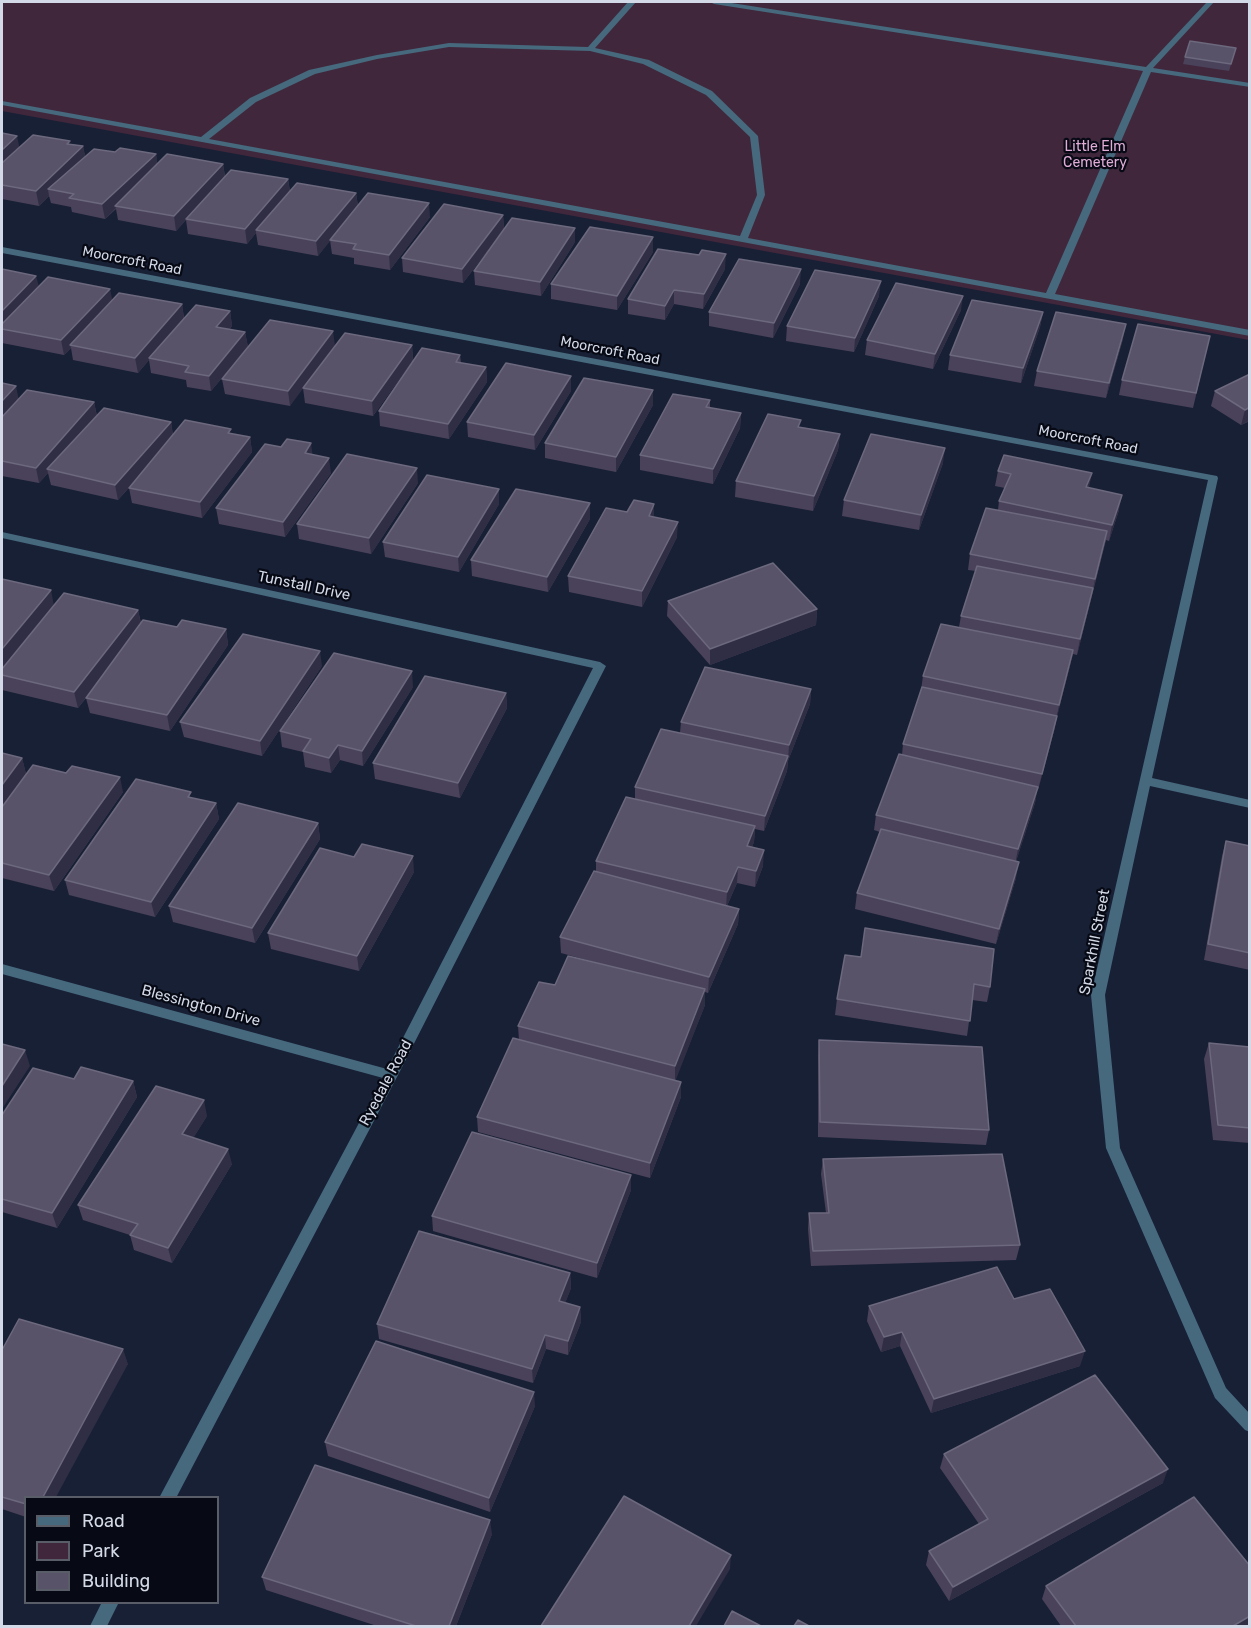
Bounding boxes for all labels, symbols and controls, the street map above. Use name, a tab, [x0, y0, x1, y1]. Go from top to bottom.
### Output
park label: Little Elm Cemetery	[1063, 139, 1127, 172]
street label: Moorcroft Road	[81, 243, 183, 279]
street label: Moorcroft Road	[559, 333, 661, 369]
street label: Moorcroft Road	[1037, 422, 1139, 458]
street label: Tunstall Drive	[256, 567, 352, 605]
street label: Sparkhill Street	[1076, 888, 1114, 996]
street label: Blessington Drive	[140, 981, 262, 1031]
street label: Ryedale Road	[356, 1037, 416, 1129]
legend	[24, 1496, 219, 1604]
text: Road	[82, 1510, 125, 1532]
text: Park	[82, 1540, 119, 1562]
text: Building	[82, 1570, 150, 1592]

